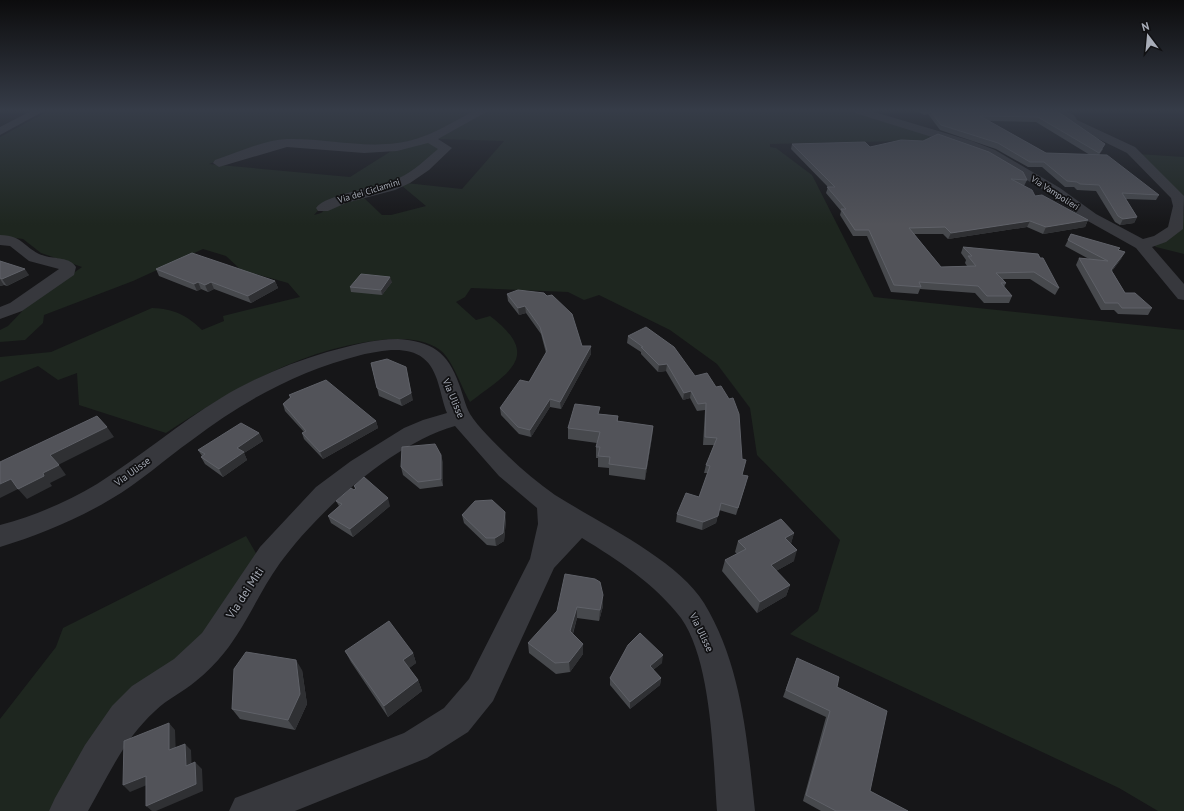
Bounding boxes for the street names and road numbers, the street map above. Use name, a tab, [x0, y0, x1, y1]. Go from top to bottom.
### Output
street label: Via Vampolieri	[1028, 172, 1081, 212]
street label: Via dei Ciclamini	[336, 176, 401, 205]
street label: Via Ulisse	[439, 376, 468, 420]
street label: Via Ulisse	[111, 454, 153, 489]
street label: Via dei Miti	[222, 564, 267, 622]
street label: Via Ulisse	[686, 610, 717, 654]

